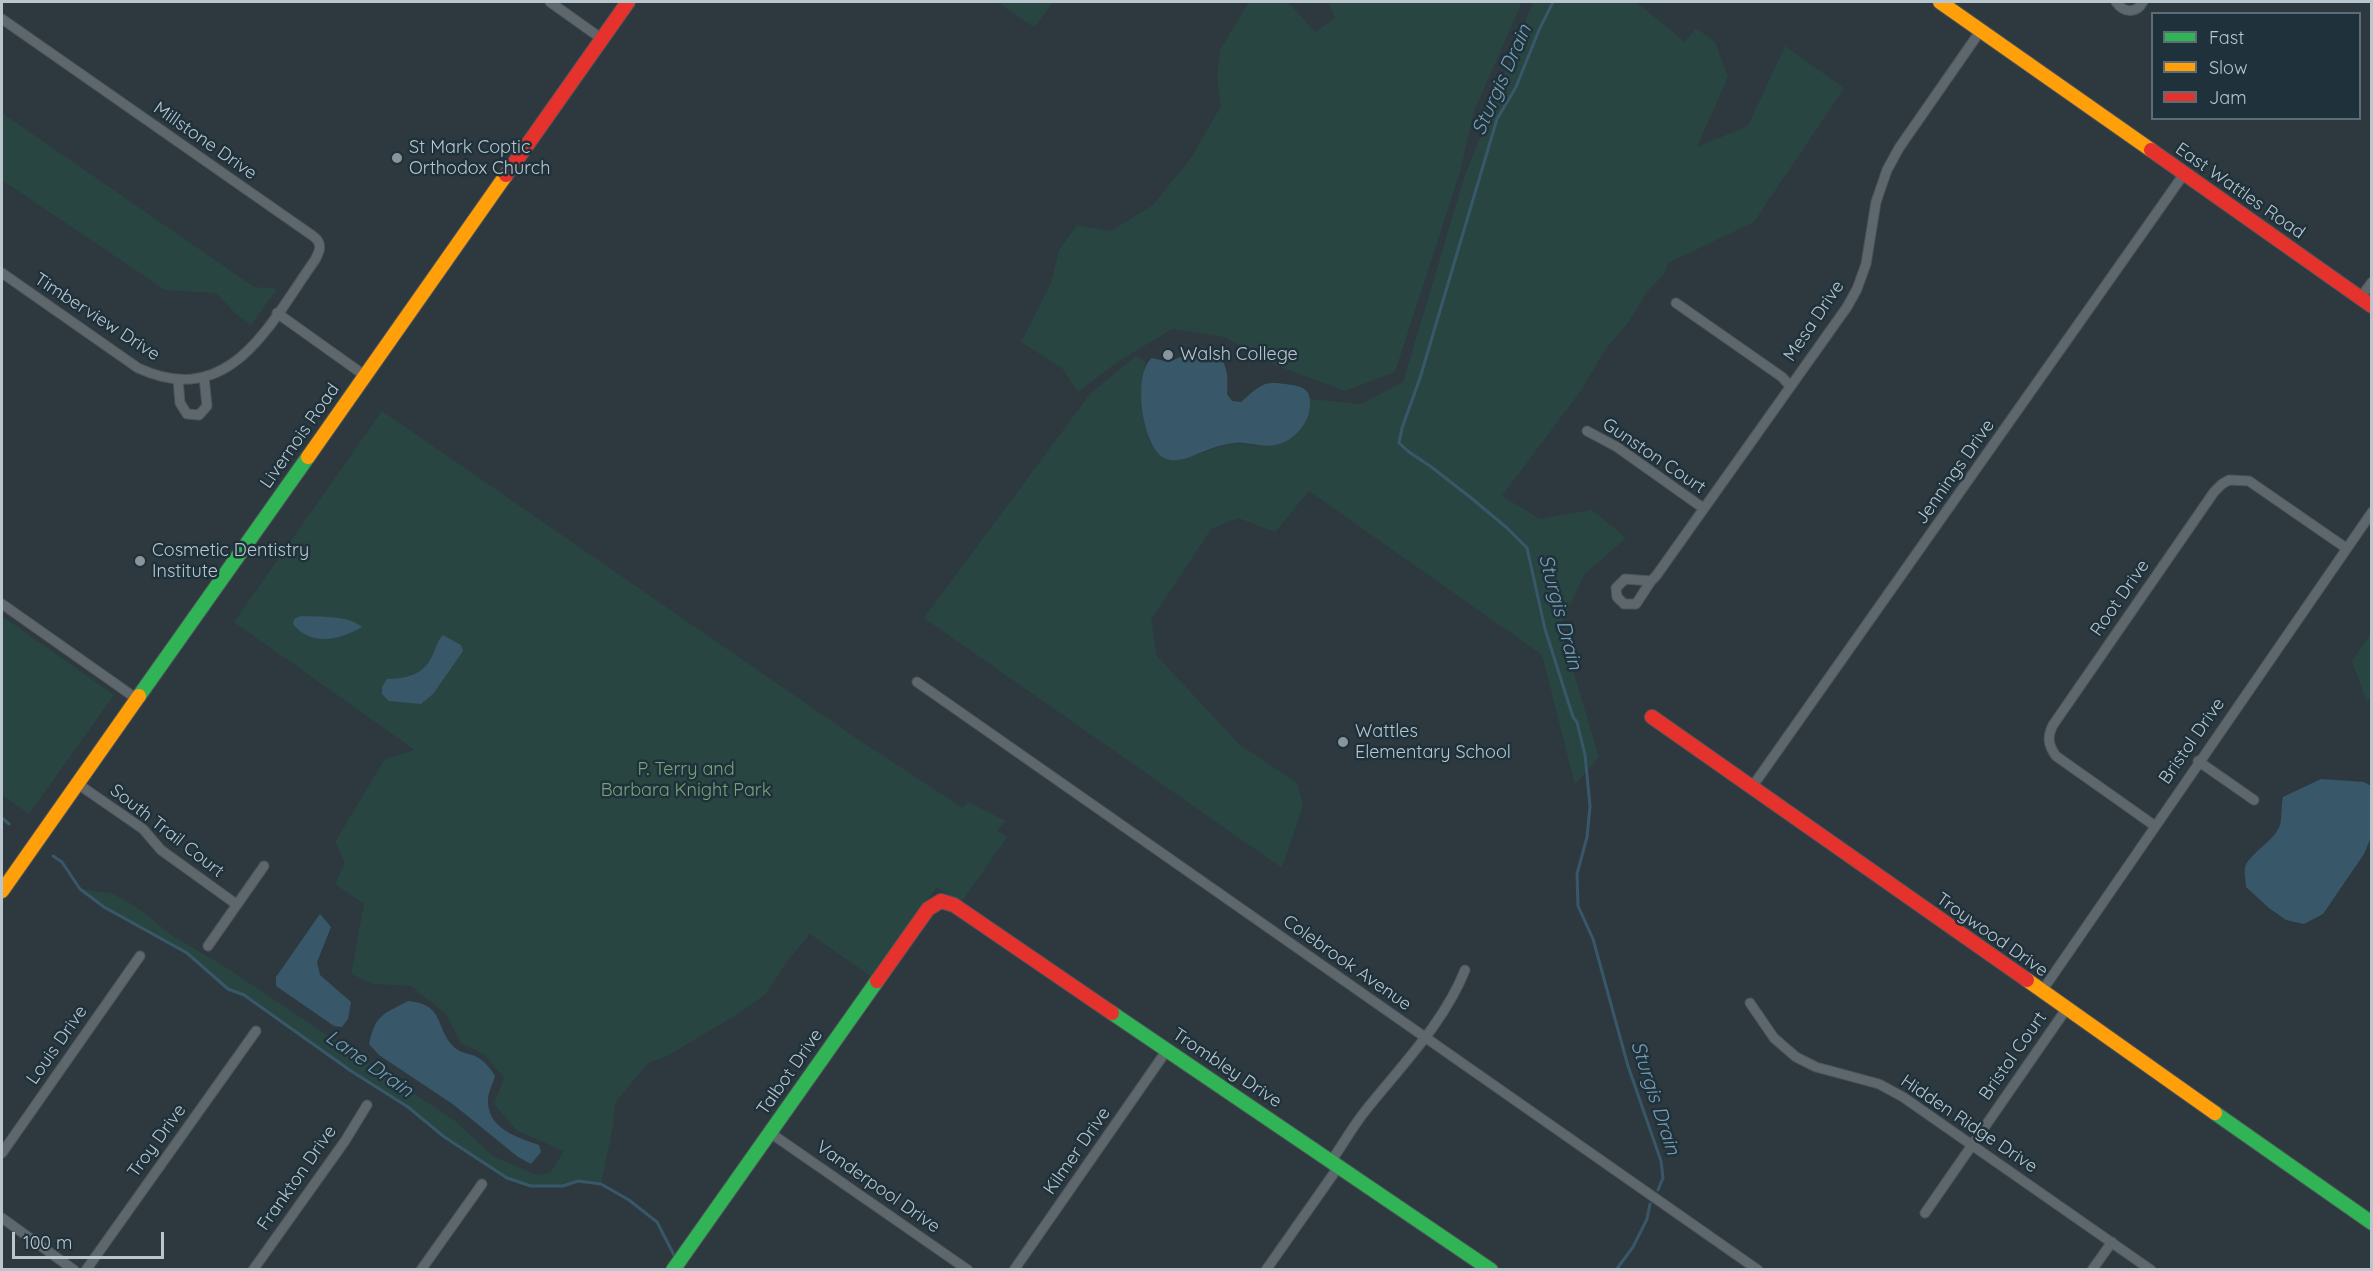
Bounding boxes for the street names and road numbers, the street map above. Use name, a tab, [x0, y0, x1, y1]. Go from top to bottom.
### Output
street label: Millstone Drive	[149, 97, 261, 185]
street label: East Wattles Road	[2171, 138, 2309, 244]
street label: Timberview Drive	[30, 268, 164, 366]
street label: Mesa Drive	[1779, 276, 1849, 366]
street label: Livernois Road	[256, 379, 344, 493]
street label: Gunston Court	[1598, 414, 1710, 498]
street label: Jennings Drive	[1911, 415, 1999, 529]
street label: Root Drive	[2086, 556, 2154, 640]
street label: Bristol Drive	[2154, 694, 2230, 788]
street label: South Trail Court	[106, 780, 228, 882]
street label: Troywood Drive	[1932, 888, 2052, 982]
street label: Colebrook Avenue	[1279, 911, 1415, 1015]
street label: Louis Drive	[22, 1001, 92, 1089]
street label: Bristol Court	[1975, 1008, 2051, 1104]
street label: Trombley Drive	[1168, 1024, 1286, 1112]
street label: Talbot Drive	[752, 1025, 828, 1119]
street label: Hidden Ridge Drive	[1897, 1070, 2041, 1178]
street label: Troy Drive	[123, 1100, 191, 1182]
street label: Kilmer Drive	[1039, 1103, 1115, 1199]
street label: Frankton Drive	[253, 1121, 341, 1235]
street label: Vanderpool Drive	[812, 1136, 944, 1238]

